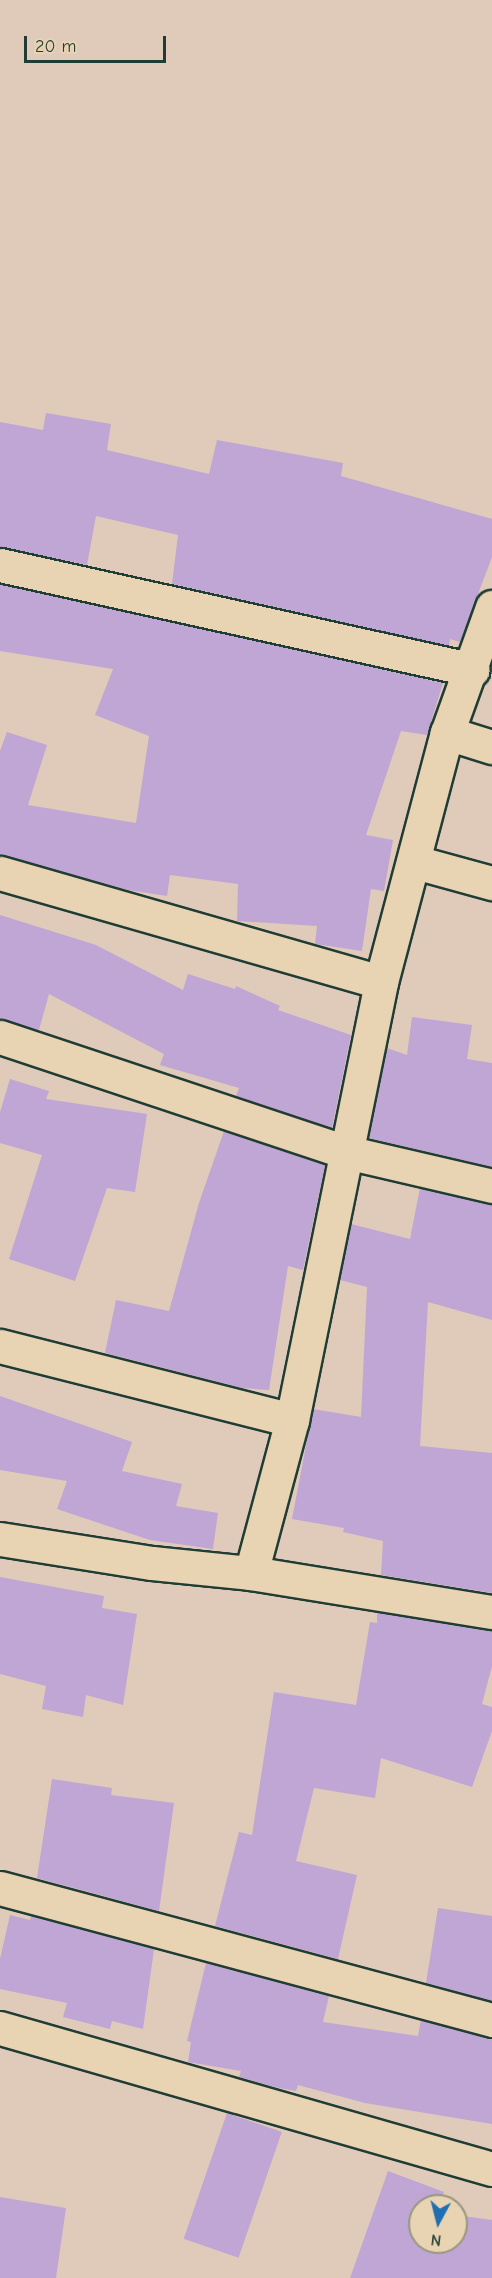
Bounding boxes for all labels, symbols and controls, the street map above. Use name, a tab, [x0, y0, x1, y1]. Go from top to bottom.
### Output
scale bar	[27, 24, 170, 62]
text: 20 m	[35, 36, 76, 57]
north arrow	[408, 2194, 468, 2254]
text: N	[430, 2230, 442, 2249]

